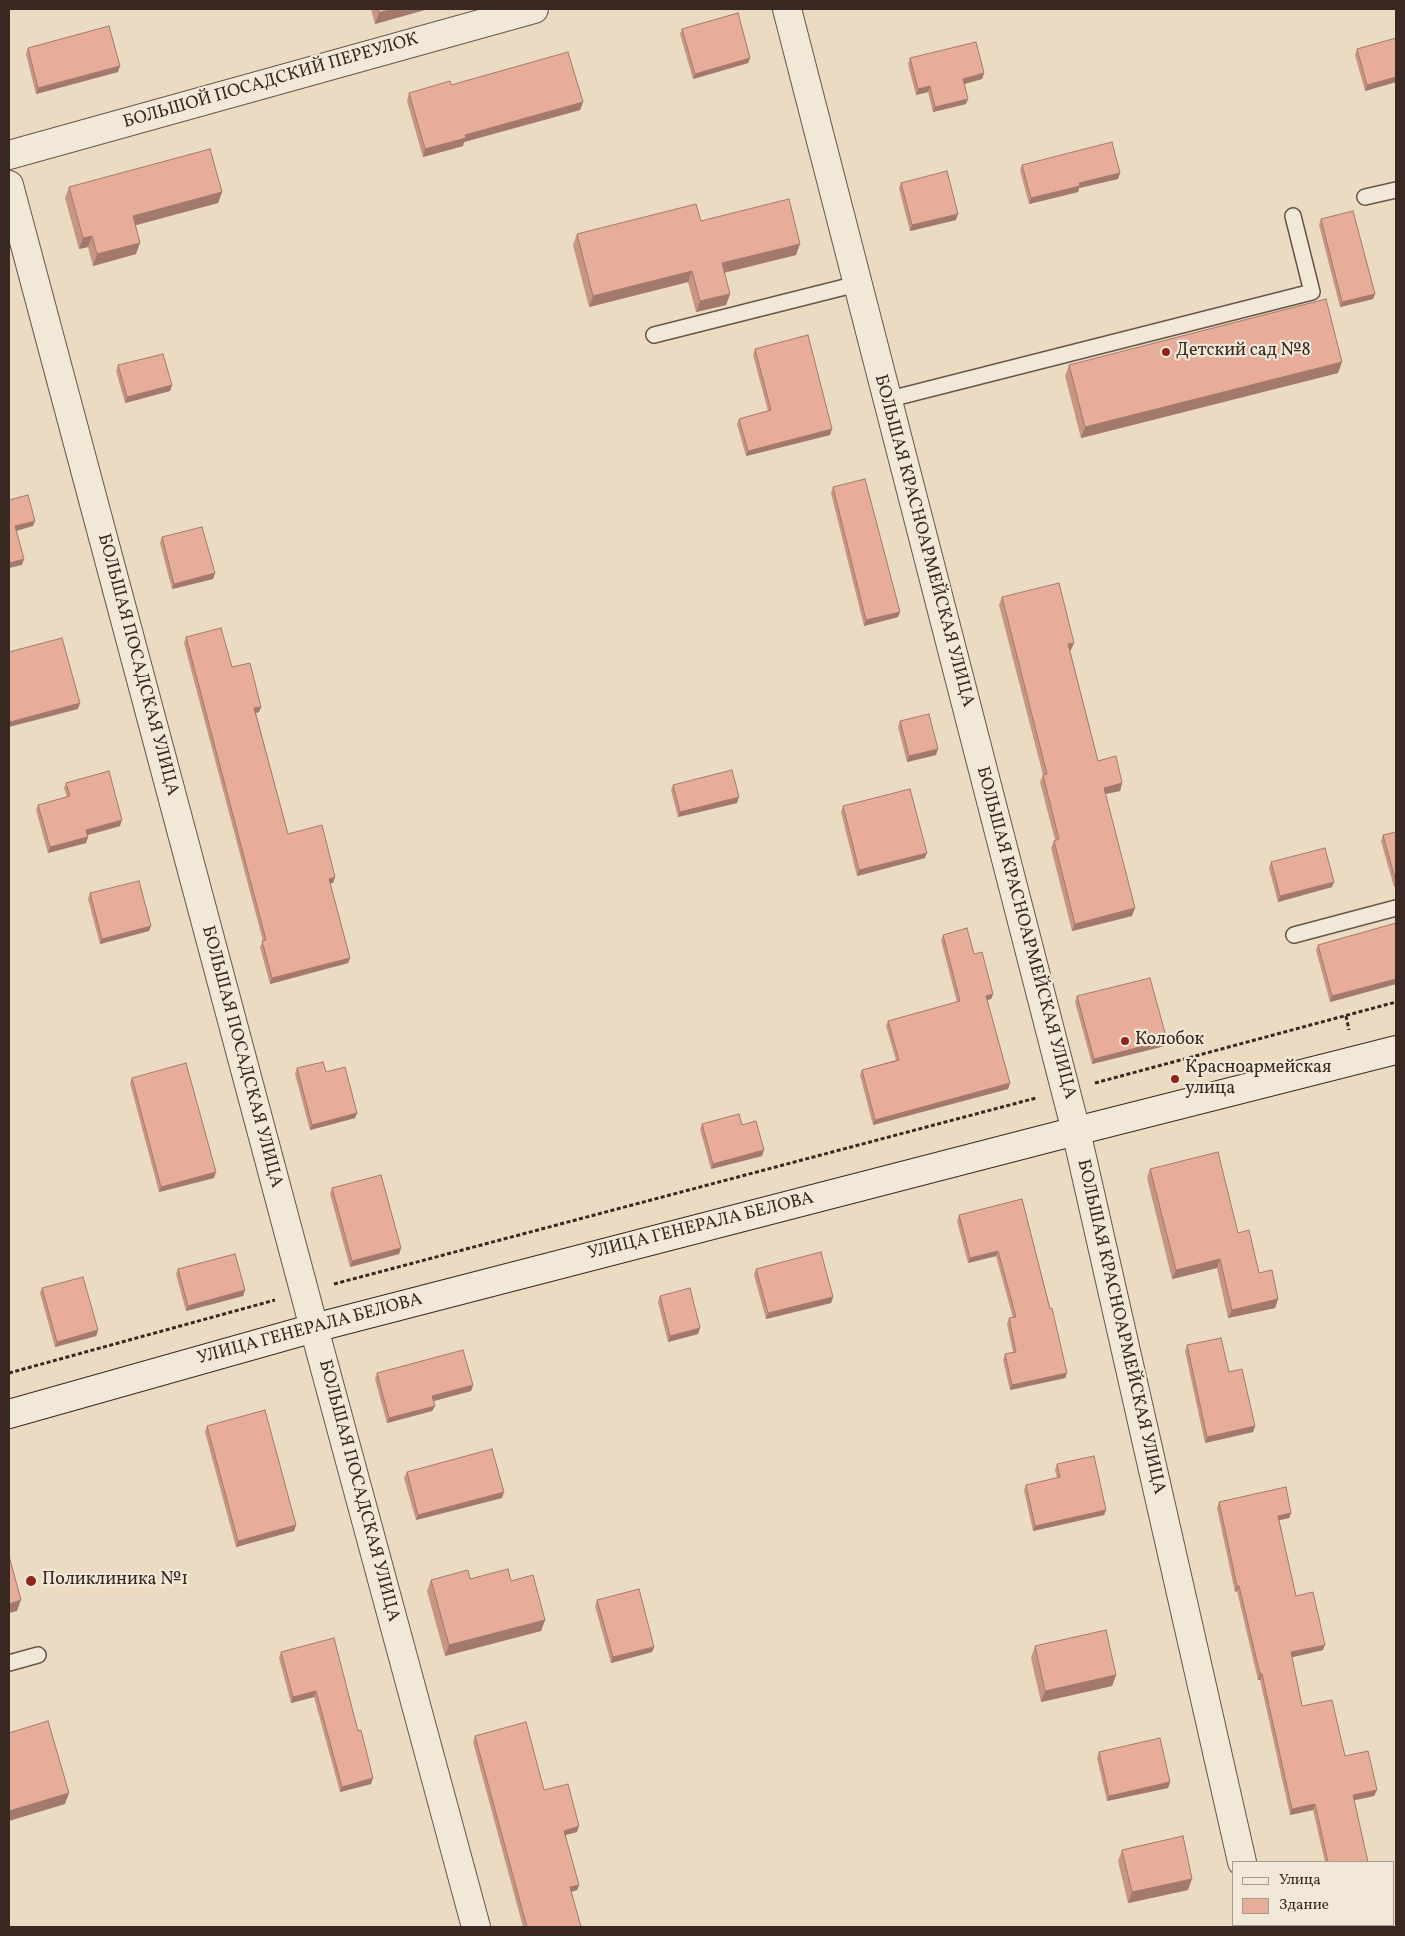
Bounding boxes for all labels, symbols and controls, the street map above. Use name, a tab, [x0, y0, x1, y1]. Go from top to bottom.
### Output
street label: БОЛЬШОЙ ПОСАДСКИЙ ПЕРЕУЛОК	[121, 29, 421, 135]
place label: Детский сад №8	[1176, 341, 1311, 363]
marker: Детский сад №8	[1160, 346, 1172, 358]
street label: БОЛЬШАЯ КРАСНОАРМЕЙСКАЯ УЛИЦА	[868, 372, 978, 710]
street label: БОЛЬШАЯ ПОСАДСКАЯ УЛИЦА	[92, 532, 182, 798]
street label: БОЛЬШАЯ КРАСНОАРМЕЙСКАЯ УЛИЦА	[970, 764, 1080, 1102]
street label: БОЛЬШАЯ ПОСАДСКАЯ УЛИЦА	[196, 924, 286, 1190]
place label: Колобок	[1135, 1030, 1204, 1052]
marker: Колобок	[1119, 1035, 1131, 1047]
place label: Красноармейская улица	[1185, 1058, 1331, 1100]
marker: Красноармейская улица	[1169, 1073, 1181, 1085]
street label: БОЛЬШАЯ КРАСНОАРМЕЙСКАЯ УЛИЦА	[1071, 1157, 1169, 1497]
street label: УЛИЦА ГЕНЕРАЛА БЕЛОВА	[586, 1188, 816, 1266]
street label: УЛИЦА ГЕНЕРАЛА БЕЛОВА	[195, 1290, 425, 1370]
street label: БОЛЬШАЯ ПОСАДСКАЯ УЛИЦА	[313, 1358, 403, 1624]
place label: Поликлиника №1	[42, 1570, 188, 1592]
marker: Поликлиника №1	[24, 1574, 38, 1588]
legend	[1232, 1861, 1395, 1926]
text: Улица	[1279, 1870, 1321, 1891]
text: Здание	[1279, 1895, 1329, 1916]

